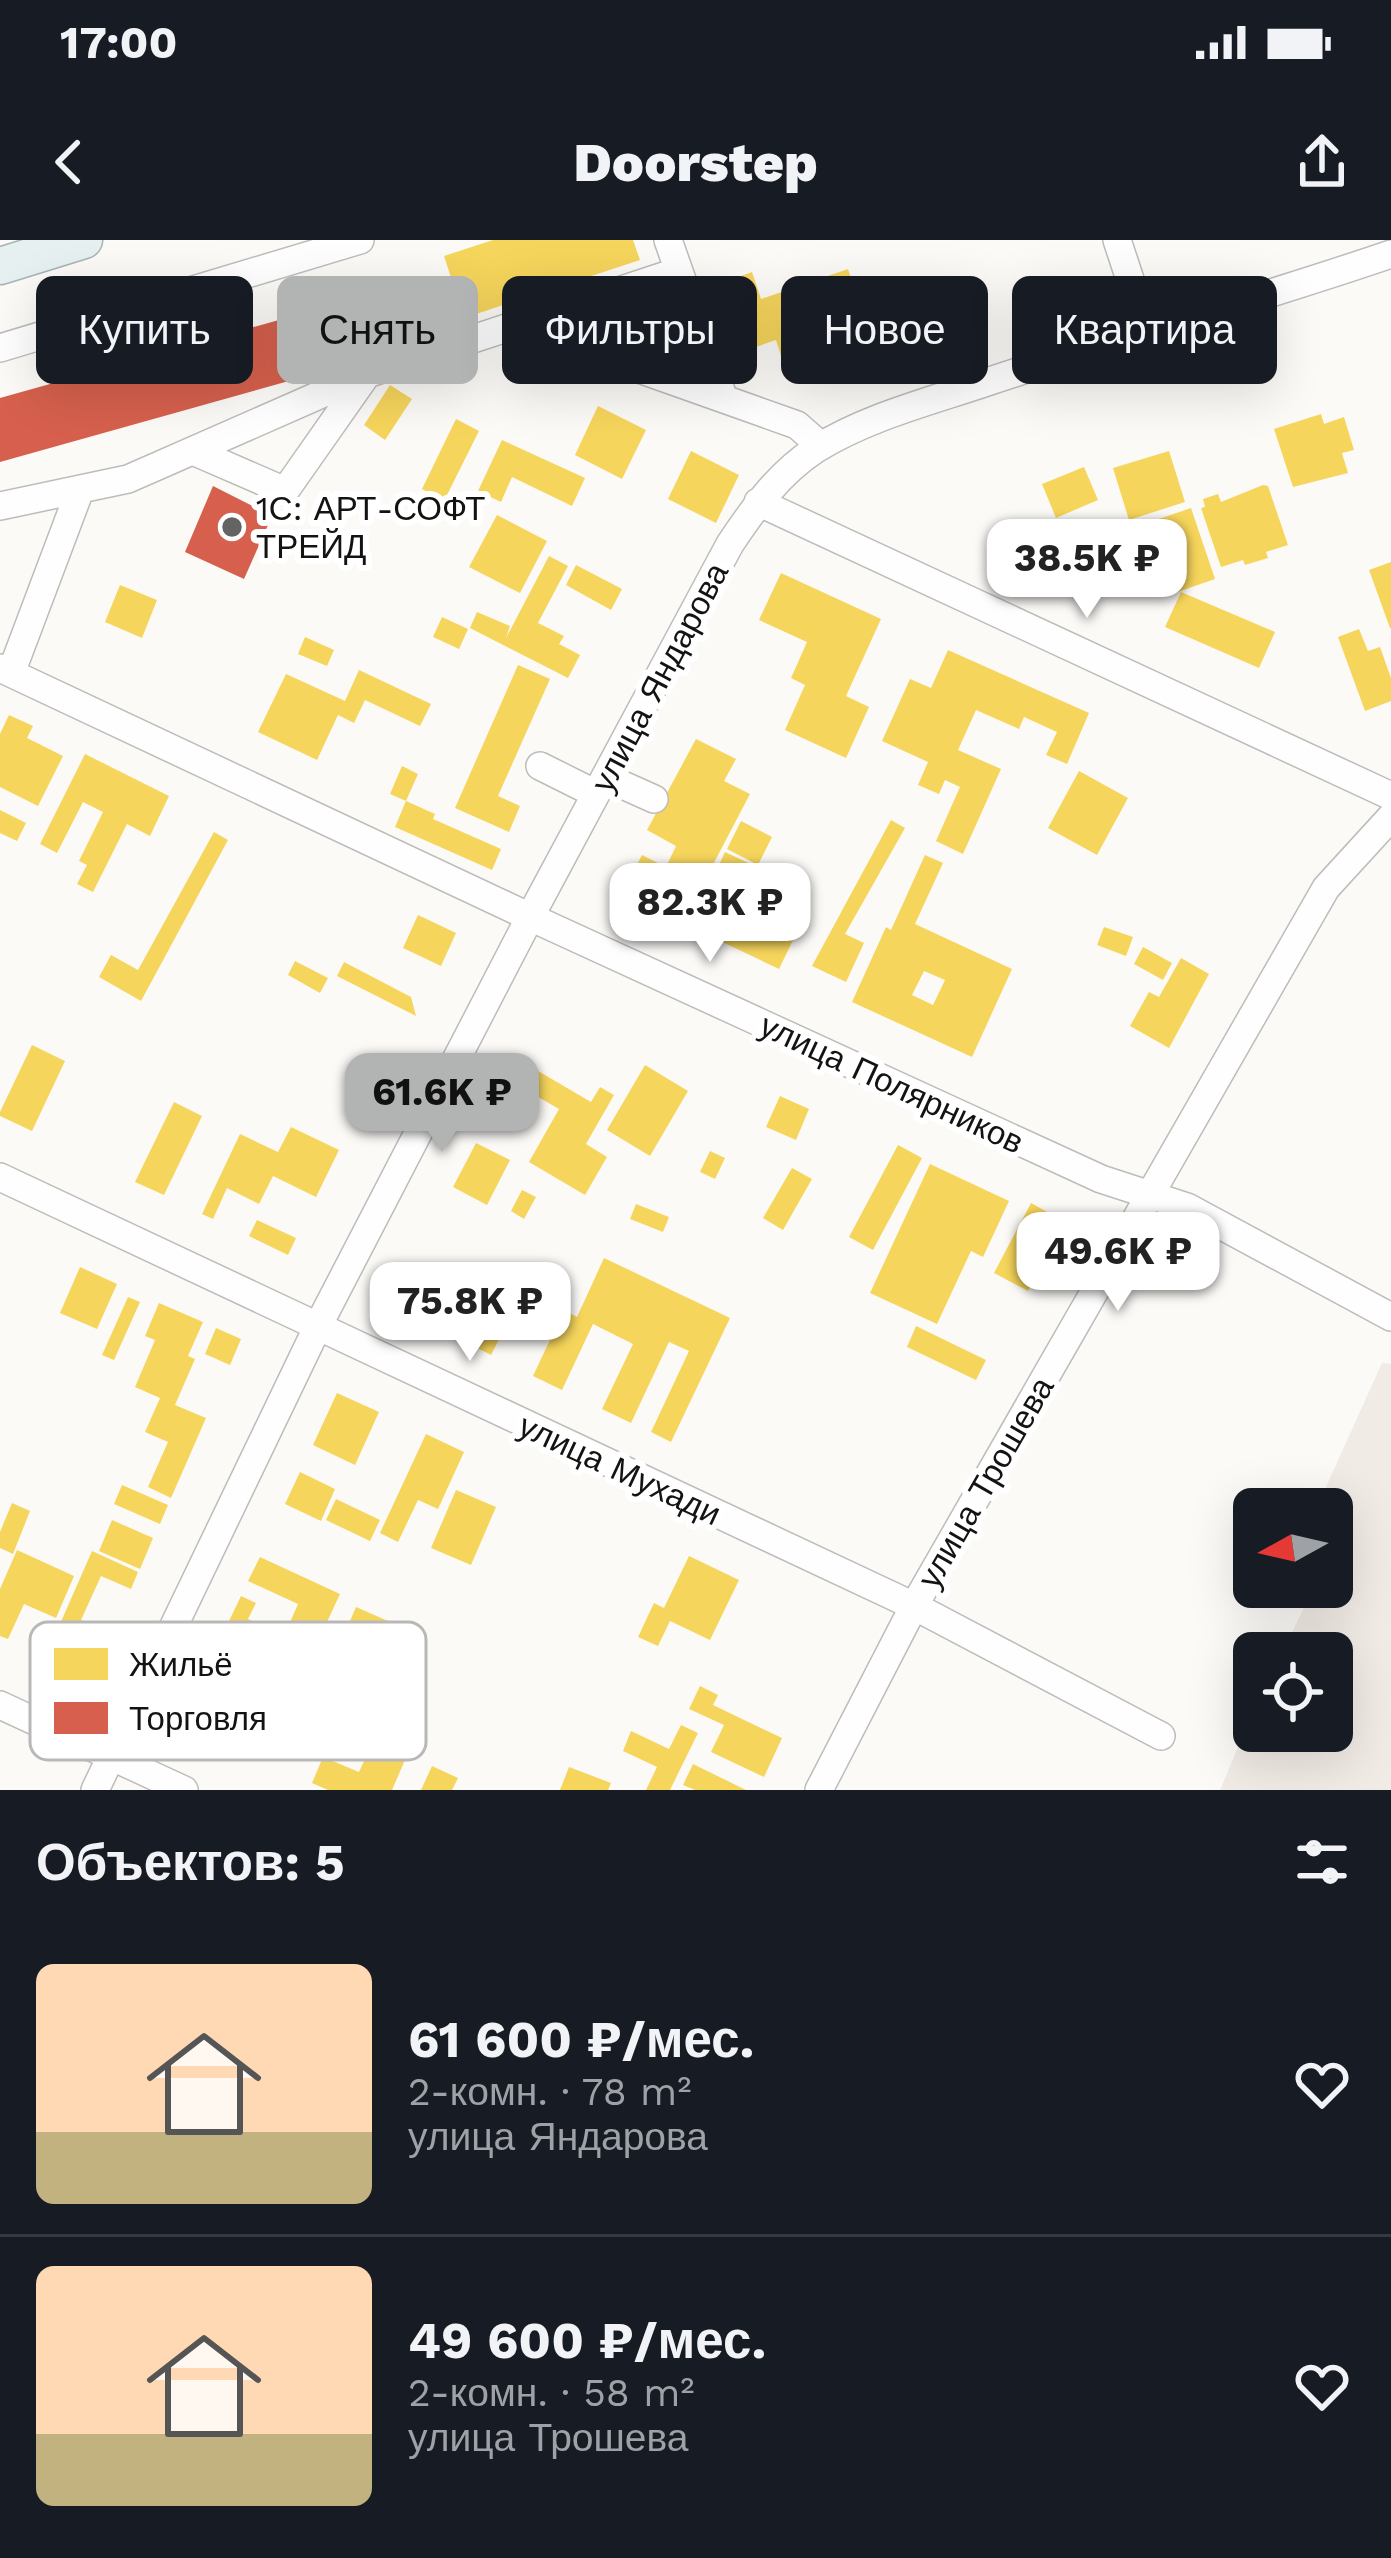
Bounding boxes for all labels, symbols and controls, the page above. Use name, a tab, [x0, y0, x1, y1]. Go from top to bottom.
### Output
text: 17:00	[60, 16, 178, 69]
icon: back	[36, 129, 102, 195]
icon: share	[1289, 129, 1355, 195]
text: Doorstep	[573, 131, 818, 194]
chip: Купить	[36, 276, 253, 384]
chip: Снять	[277, 276, 478, 384]
chip: Фильтры	[502, 276, 757, 384]
chip: Новое	[781, 276, 988, 384]
chip: Квартира	[1012, 276, 1277, 384]
place label: 1С: АРТ-СОФТ ТРЕЙД	[256, 489, 485, 566]
marker: 1С: АРТ-СОФТ ТРЕЙД	[219, 514, 245, 540]
pin: 38.5K ₽	[976, 519, 1198, 621]
text: 38.5K ₽	[1014, 535, 1160, 580]
street label: улица Яндарова	[583, 555, 737, 798]
pin: 82.3K ₽	[599, 863, 821, 965]
text: 82.3K ₽	[637, 879, 783, 924]
street label: улица Полярников	[754, 1005, 1030, 1162]
pin: 61.6K ₽	[331, 1053, 553, 1155]
text: 61.6K ₽	[372, 1069, 512, 1114]
pin: 49.6K ₽	[1007, 1212, 1229, 1314]
text: 49.6K ₽	[1044, 1228, 1192, 1273]
pin: 75.8K ₽	[359, 1262, 581, 1364]
text: 75.8K ₽	[397, 1278, 543, 1323]
street label: улица Трошева	[909, 1369, 1062, 1595]
street label: улица Мухади	[513, 1406, 727, 1533]
north arrow	[1233, 1488, 1353, 1608]
map controls	[1233, 1488, 1353, 1752]
legend	[30, 1622, 426, 1760]
button: locate	[1233, 1632, 1353, 1752]
text: Жильё	[129, 1645, 233, 1684]
text: Торговля	[129, 1699, 267, 1738]
icon: filters	[1289, 1829, 1355, 1895]
text: Объектов: 5	[36, 1833, 345, 1892]
text: 61 600 ₽/мес.	[408, 2010, 754, 2069]
icon: home	[132, 2012, 276, 2156]
icon: heart	[1289, 2051, 1355, 2117]
text: 2-комн. · 78 m²	[408, 2069, 691, 2114]
text: улица Яндарова	[408, 2114, 708, 2159]
text: 49 600 ₽/мес.	[408, 2311, 766, 2370]
icon: home	[132, 2314, 276, 2458]
icon: heart	[1289, 2353, 1355, 2419]
text: 2-комн. · 58 m²	[408, 2370, 695, 2415]
text: улица Трошева	[408, 2415, 688, 2460]

